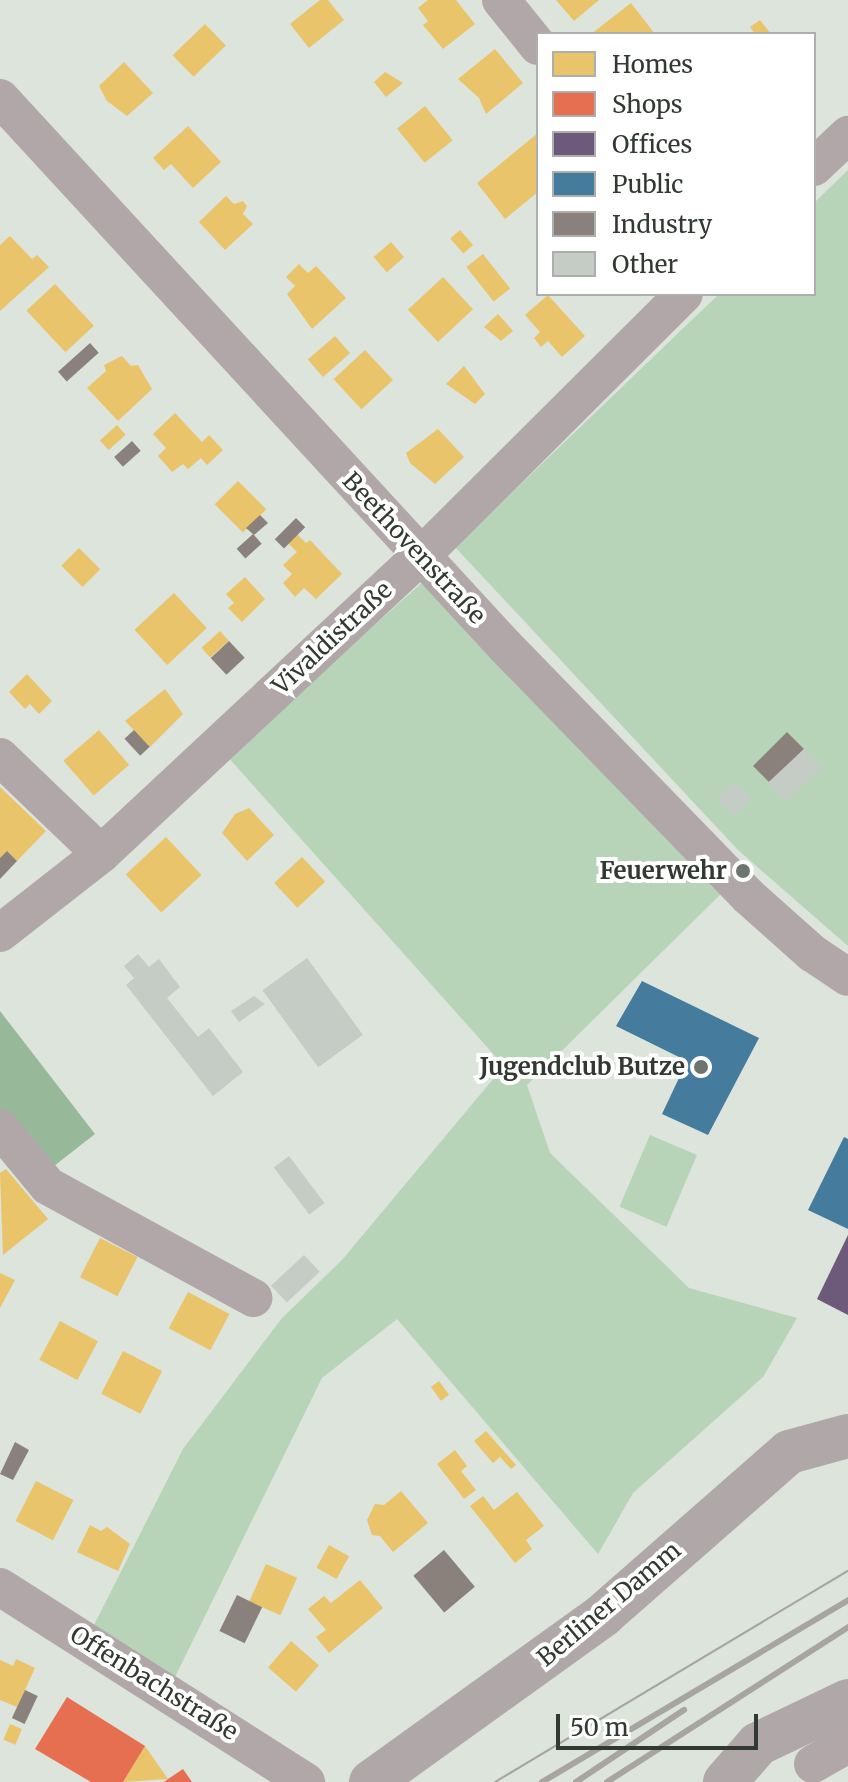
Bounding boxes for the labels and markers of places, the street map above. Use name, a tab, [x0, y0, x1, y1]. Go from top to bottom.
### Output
place label: Feuerwehr	[599, 857, 727, 885]
marker: Feuerwehr	[734, 862, 752, 880]
place label: Jugendclub Butze	[479, 1053, 685, 1081]
marker: Jugendclub Butze	[692, 1058, 710, 1076]

